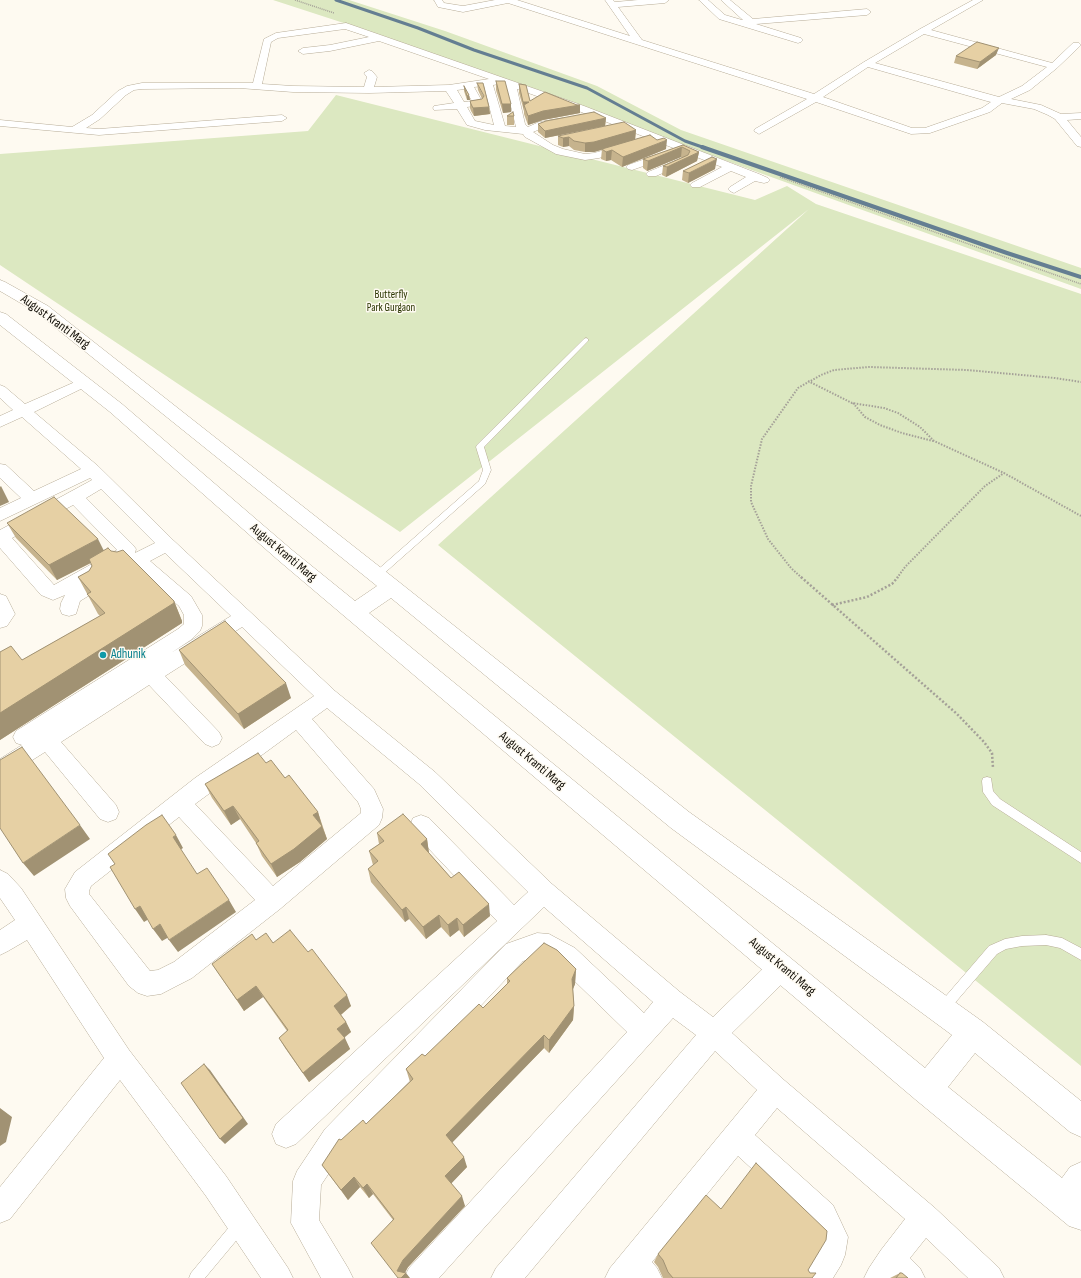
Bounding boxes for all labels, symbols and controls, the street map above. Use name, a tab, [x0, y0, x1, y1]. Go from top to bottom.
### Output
park label: Butterfly Park Gurgaon	[367, 288, 415, 314]
street label: August Kranti Marg	[17, 292, 93, 352]
street label: August Kranti Marg	[247, 521, 319, 585]
place label: Adhunik	[111, 647, 146, 663]
marker: Adhunik	[98, 650, 108, 660]
street label: August Kranti Marg	[496, 729, 568, 793]
street label: August Kranti Marg	[746, 935, 818, 999]

